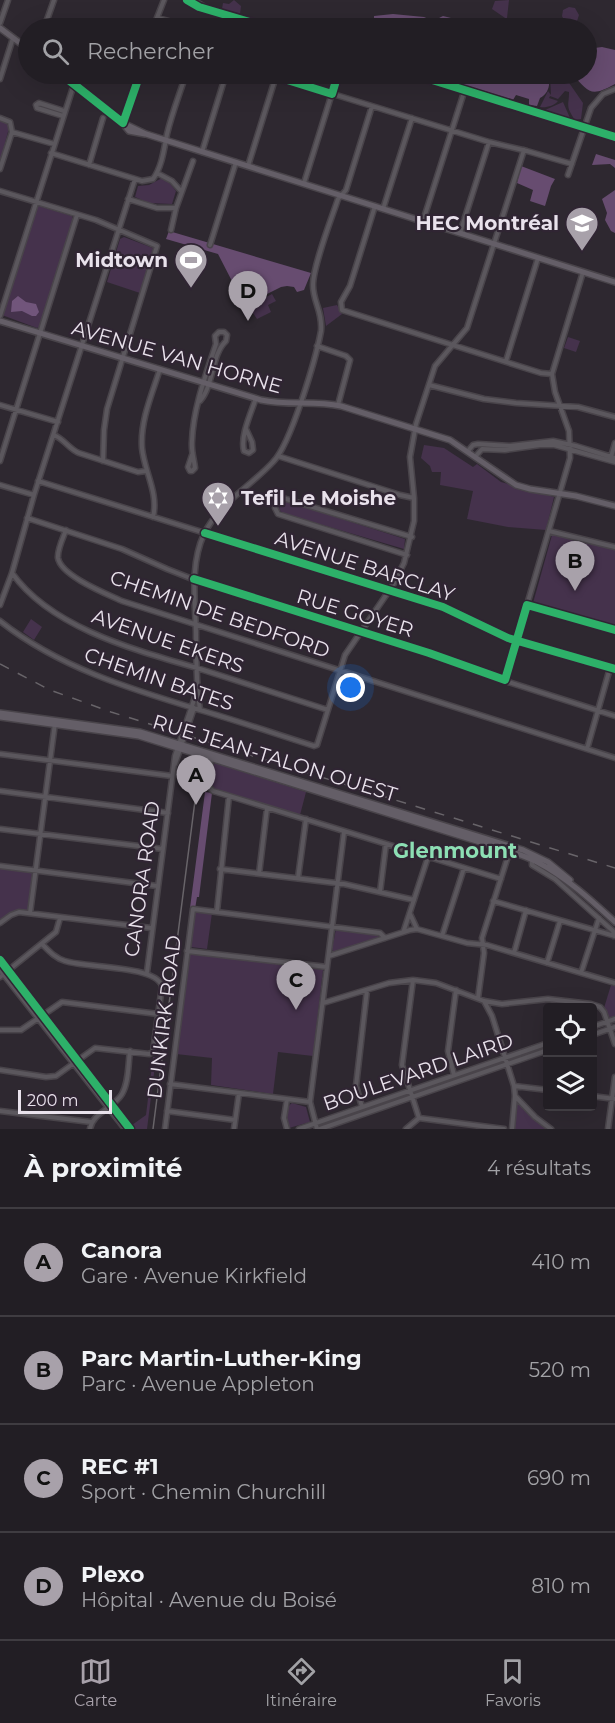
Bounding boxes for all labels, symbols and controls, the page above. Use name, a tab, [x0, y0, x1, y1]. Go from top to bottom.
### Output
search box	[18, 18, 597, 84]
icon: search	[39, 35, 72, 68]
text: Rechercher	[87, 38, 214, 65]
school or university icon: HEC Montréal	[564, 205, 600, 252]
place label: HEC Montréal	[415, 211, 559, 235]
sports icon: Midtown	[173, 242, 209, 289]
place label: Midtown	[75, 248, 168, 272]
pin: D	[228, 272, 268, 321]
street label: AVENUE VAN HORNE	[69, 315, 285, 399]
synagogue icon: Tefil Le Moishe	[200, 480, 236, 527]
place label: Tefil Le Moishe	[241, 486, 396, 510]
street label: AVENUE BARCLAY	[272, 526, 458, 606]
pin: B	[556, 542, 594, 591]
street label: CHEMIN DE BEDFORD	[107, 565, 333, 663]
street label: RUE GOYER	[294, 584, 416, 642]
street label: AVENUE EKERS	[89, 604, 247, 678]
street label: CHEMIN BATES	[81, 642, 237, 716]
your location	[336, 673, 365, 702]
street label: RUE JEAN-TALON OUEST	[150, 709, 400, 807]
pin: A	[176, 756, 216, 805]
street label: CANORA ROAD	[119, 800, 165, 958]
district label: Glenmount	[393, 838, 517, 863]
street label: DUNKIRK ROAD	[142, 934, 186, 1100]
pin: C	[276, 960, 316, 1010]
map controls	[543, 1003, 597, 1111]
button: locate	[543, 1003, 597, 1057]
street label: BOULEVARD LAIRD	[320, 1028, 516, 1116]
button: layers	[543, 1057, 597, 1111]
scale bar	[18, 1087, 112, 1114]
text: 200 m	[27, 1091, 78, 1110]
text: À proximité	[24, 1152, 183, 1184]
text: 4 résultats	[487, 1156, 591, 1180]
text: Canora	[81, 1237, 162, 1264]
text: A	[36, 1250, 51, 1274]
text: 410 m	[531, 1250, 591, 1274]
text: Gare · Avenue Kirkfield	[81, 1264, 307, 1288]
text: Parc Martin-Luther-King	[81, 1345, 362, 1372]
text: B	[36, 1358, 51, 1382]
text: 520 m	[529, 1358, 591, 1382]
text: Parc · Avenue Appleton	[81, 1372, 315, 1396]
text: REC #1	[81, 1453, 159, 1480]
text: C	[36, 1466, 51, 1490]
text: 690 m	[527, 1466, 591, 1490]
text: Sport · Chemin Churchill	[81, 1480, 326, 1504]
text: Plexo	[81, 1561, 144, 1588]
text: D	[35, 1574, 52, 1598]
text: 810 m	[531, 1574, 591, 1598]
text: Hôpital · Avenue du Boisé	[81, 1588, 337, 1612]
tab: Carte	[74, 1655, 117, 1710]
tab: Itinéraire	[265, 1655, 337, 1710]
tab: Favoris	[485, 1655, 541, 1710]

